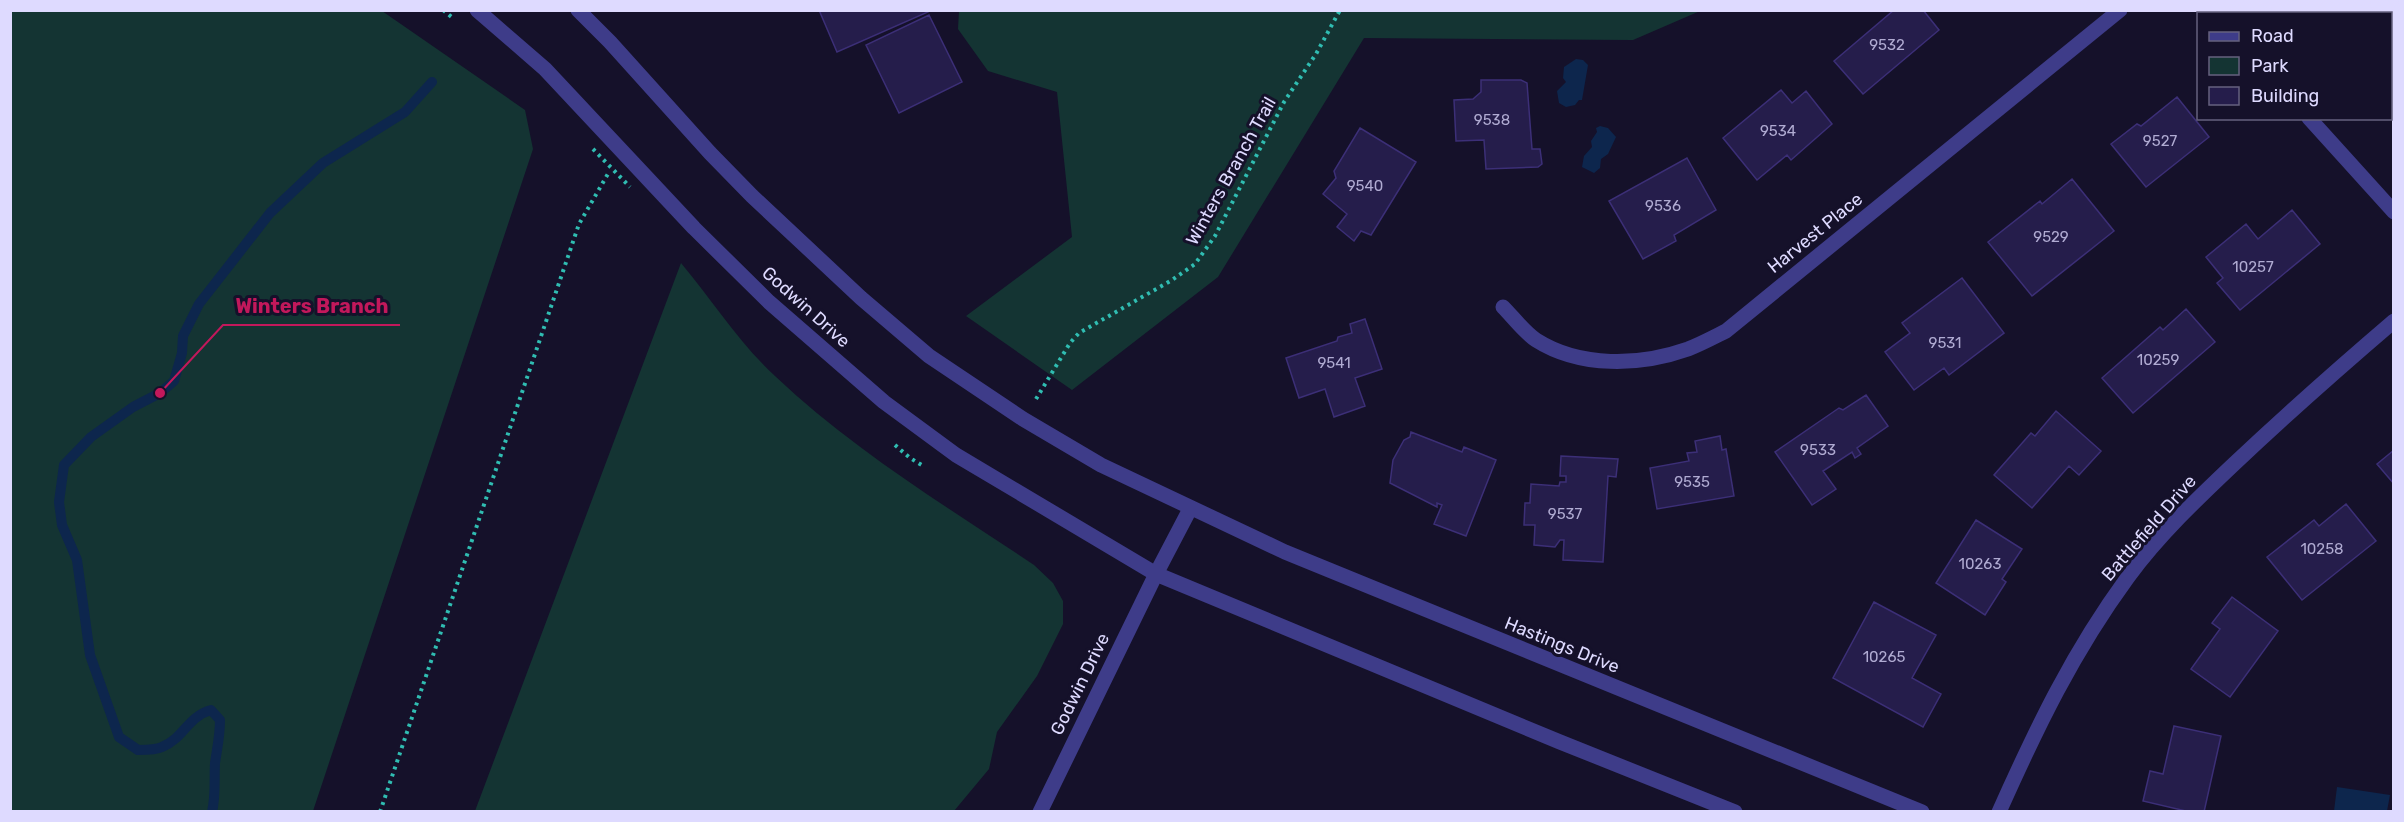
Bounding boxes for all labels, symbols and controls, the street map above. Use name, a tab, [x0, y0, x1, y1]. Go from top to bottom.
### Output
legend	[2197, 12, 2392, 120]
text: Road	[2251, 25, 2294, 47]
house number: 9532	[1869, 36, 1905, 54]
text: Park	[2251, 55, 2289, 77]
text: Building	[2251, 85, 2319, 107]
street label: Winters Branch Trail	[1181, 93, 1281, 249]
house number: 9538	[1474, 111, 1510, 129]
house number: 9534	[1760, 122, 1796, 140]
house number: 9527	[2143, 132, 2177, 150]
house number: 9540	[1347, 177, 1383, 195]
street label: Harvest Place	[1763, 188, 1867, 278]
house number: 9536	[1645, 197, 1681, 215]
house number: 9529	[2033, 228, 2069, 246]
house number: 10257	[2232, 258, 2274, 276]
street label: Godwin Drive	[757, 262, 855, 352]
callout: Winters Branch	[223, 287, 400, 325]
text: Winters Branch	[235, 294, 389, 318]
house number: 9531	[1929, 334, 1961, 352]
house number: 10259	[2137, 351, 2179, 369]
house number: 9541	[1317, 354, 1351, 372]
house number: 9533	[1800, 441, 1836, 459]
street label: Battlefield Drive	[2097, 471, 2201, 585]
house number: 9535	[1674, 473, 1710, 491]
house number: 9537	[1548, 505, 1583, 523]
house number: 10258	[2300, 540, 2344, 558]
house number: 10263	[1959, 555, 2001, 573]
street label: Hastings Drive	[1501, 612, 1623, 678]
street label: Godwin Drive	[1046, 629, 1114, 739]
house number: 10265	[1863, 648, 1905, 666]

